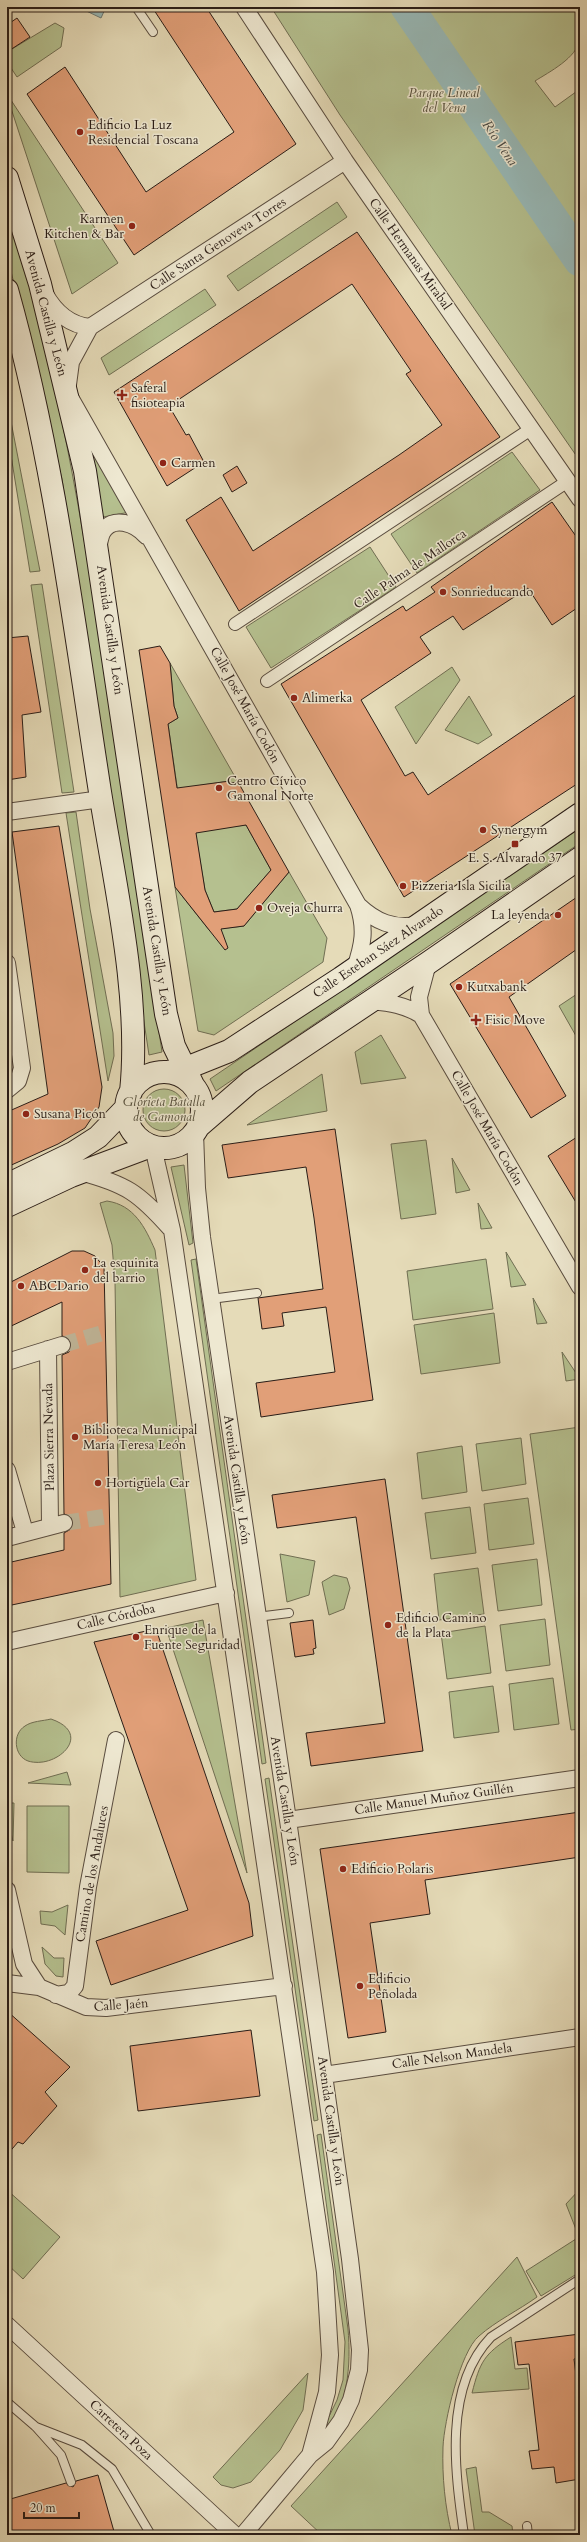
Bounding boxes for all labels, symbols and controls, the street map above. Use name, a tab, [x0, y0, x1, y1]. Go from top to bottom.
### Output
park label: Parque Lineal del Vena	[408, 84, 480, 117]
place label: Edificio La Luz Residencial Toscana	[88, 116, 199, 149]
water label: Río Vena	[478, 116, 522, 170]
marker: Edificio La Luz Residencial Toscana	[75, 127, 85, 137]
street label: Calle Santa Genoveva Torres	[146, 193, 290, 295]
street label: Calle Hermanas Mirabal	[365, 194, 456, 314]
place label: Karmen Kitchen & Bar	[44, 210, 125, 243]
marker: Karmen Kitchen & Bar	[127, 221, 137, 231]
street label: Avenida Castilla y León	[20, 248, 72, 379]
place label: Saferal fisioteapia	[131, 379, 186, 412]
marker: Saferal fisioteapia	[116, 389, 128, 401]
place label: Carmen	[171, 454, 216, 472]
marker: Carmen	[158, 458, 168, 468]
street label: Calle Palma de Mallorca	[350, 524, 470, 613]
street label: Avenida Castilla y León	[92, 564, 128, 697]
place label: Sonrieducando	[451, 583, 533, 601]
marker: Sonrieducando	[438, 587, 448, 597]
street label: Calle José María Codón	[206, 644, 285, 767]
place label: Alimerka	[302, 689, 353, 707]
marker: Alimerka	[289, 693, 299, 703]
place label: Centro Cívico Gamonal Norte	[227, 772, 314, 805]
marker: Centro Cívico Gamonal Norte	[214, 783, 224, 793]
place label: Synergym	[491, 821, 548, 839]
marker: Synergym	[478, 825, 488, 835]
marker: E. S. Alvarado 37	[510, 839, 520, 849]
place label: E. S. Alvarado 37	[468, 849, 562, 867]
place label: Pizzeria Isla Sicilia	[411, 877, 511, 895]
marker: Pizzeria Isla Sicilia	[398, 881, 408, 891]
street label: Avenida Castilla y León	[138, 885, 176, 1018]
place label: Oveja Churra	[267, 899, 343, 917]
street label: Calle Esteban Sáez Alvarado	[309, 902, 447, 1002]
marker: Oveja Churra	[254, 903, 264, 913]
place label: La leyenda	[491, 906, 550, 924]
marker: La leyenda	[553, 910, 563, 920]
place label: Kutxabank	[467, 978, 527, 996]
marker: Kutxabank	[454, 982, 464, 992]
place label: Fisic Move	[485, 1011, 545, 1029]
marker: Fisic Move	[470, 1014, 482, 1026]
street label: Calle José María Codón	[447, 1067, 528, 1189]
park label: Glorieta Batalla de Gamonal	[123, 1093, 205, 1126]
place label: Susana Picón	[34, 1105, 106, 1123]
marker: Susana Picón	[21, 1109, 31, 1119]
place label: La esquinita del barrio	[93, 1254, 159, 1287]
marker: La esquinita del barrio	[80, 1265, 90, 1275]
place label: ABCDario	[29, 1277, 89, 1295]
marker: ABCDario	[16, 1281, 26, 1291]
street label: Plaza Sierra Nevada	[39, 1383, 59, 1491]
street label: Avenida Castilla y León	[219, 1414, 255, 1547]
place label: Biblioteca Municipal María Teresa León	[83, 1421, 198, 1454]
marker: Biblioteca Municipal María Teresa León	[70, 1432, 80, 1442]
place label: Hortigüela Car	[106, 1474, 190, 1492]
marker: Hortigüela Car	[93, 1478, 103, 1488]
street label: Calle Córdoba	[75, 1599, 157, 1635]
place label: Edificio Camino de la Plata	[396, 1609, 487, 1642]
marker: Edificio Camino de la Plata	[383, 1620, 393, 1630]
place label: Enrique de la Fuente Seguridad	[144, 1621, 240, 1654]
marker: Enrique de la Fuente Seguridad	[131, 1632, 141, 1642]
street label: Avenida Castilla y León	[266, 1735, 304, 1868]
street label: Calle Manuel Muñoz Guillén	[353, 1779, 515, 1819]
street label: Camino de los Andaluces	[71, 1804, 113, 1944]
place label: Edificio Polaris	[351, 1860, 433, 1878]
marker: Edificio Polaris	[338, 1864, 348, 1874]
place label: Edificio Peñolada	[368, 1970, 418, 2003]
marker: Edificio Peñolada	[355, 1981, 365, 1991]
street label: Calle Jaén	[93, 1994, 150, 2016]
street label: Calle Nelson Mandela	[391, 2039, 514, 2073]
street label: Avenida Castilla y León	[313, 2055, 349, 2188]
street label: Carretera Poza	[85, 2396, 157, 2464]
scale bar	[24, 2494, 79, 2520]
text: 20 m	[30, 2500, 57, 2516]

